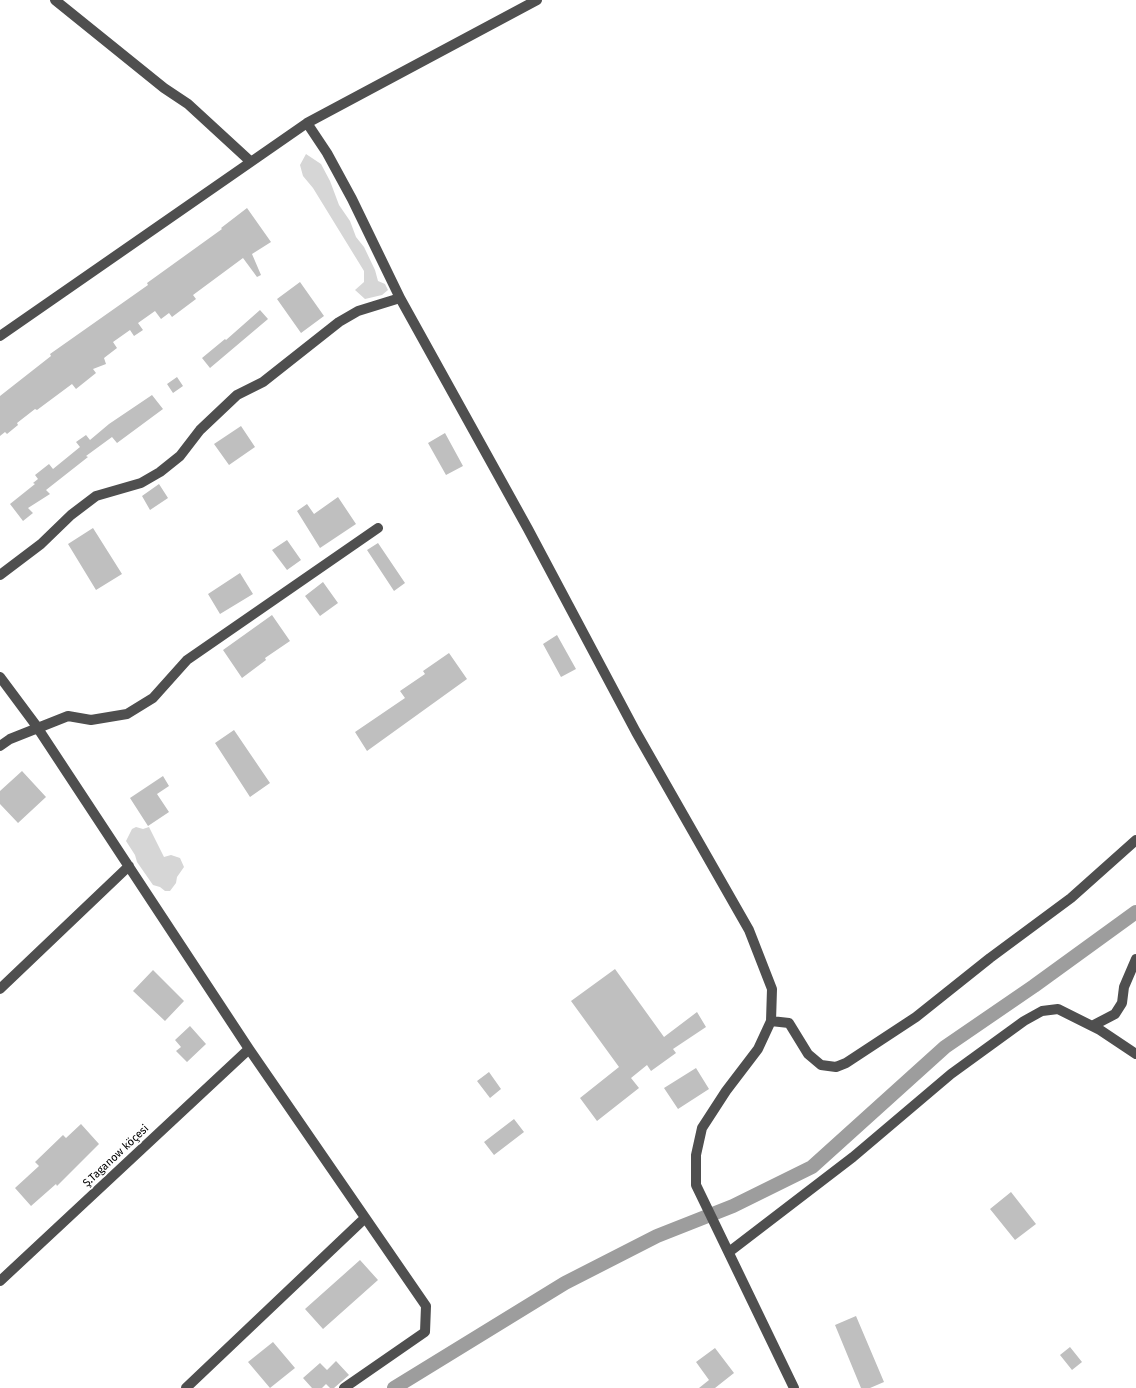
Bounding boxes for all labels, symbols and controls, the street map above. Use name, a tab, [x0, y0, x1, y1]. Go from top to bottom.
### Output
street label: Ş.Taganow köçesi	[80, 1122, 152, 1190]

